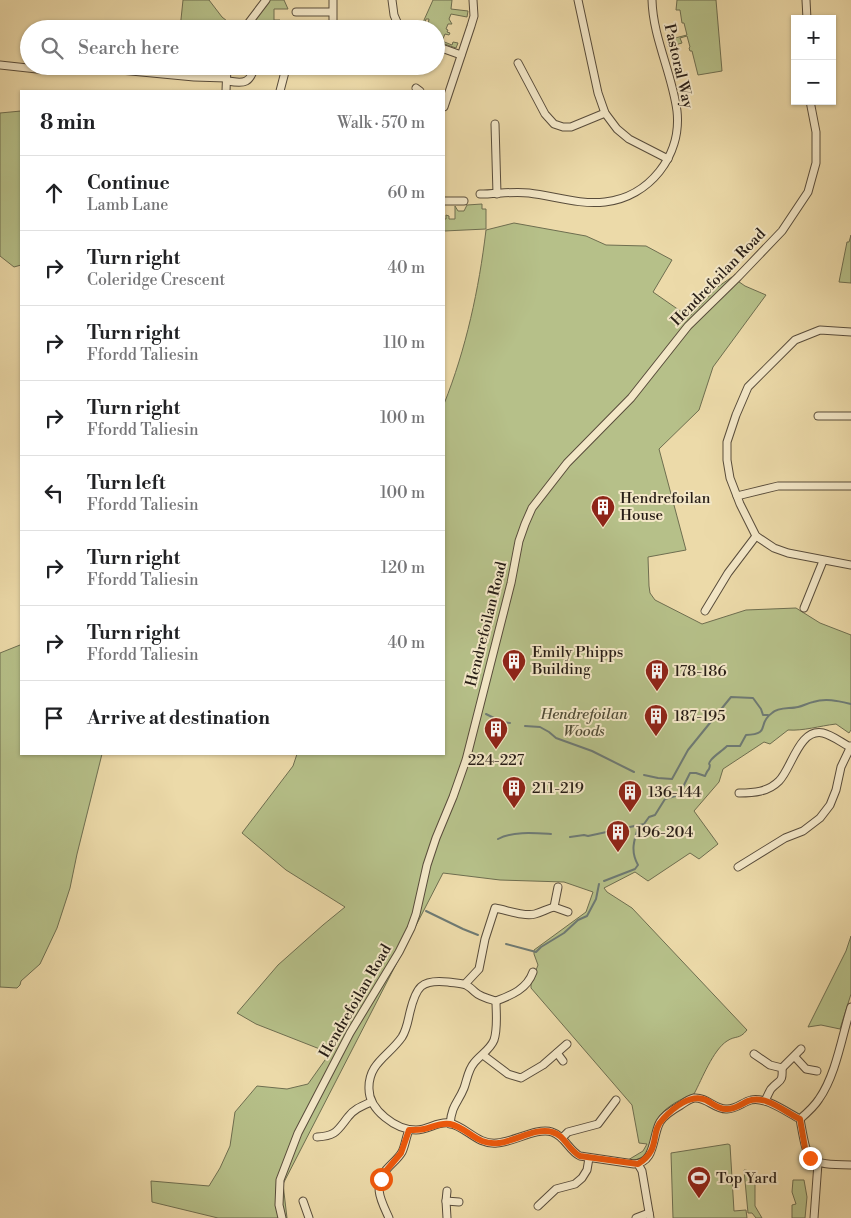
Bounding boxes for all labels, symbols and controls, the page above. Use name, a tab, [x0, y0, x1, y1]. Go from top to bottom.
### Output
map controls	[791, 15, 836, 105]
button: +	[791, 15, 836, 60]
search box	[20, 20, 445, 75]
street label: Pastoral Way	[660, 22, 698, 111]
icon: search	[38, 34, 66, 62]
text: Search here	[78, 36, 179, 60]
button: −	[791, 60, 836, 105]
text: 8 min	[40, 110, 95, 136]
text: Walk · 570 m	[337, 113, 425, 133]
text: Continue	[87, 171, 170, 195]
icon: ahead	[40, 179, 68, 207]
text: 60 m	[387, 183, 425, 203]
text: Lamb Lane	[87, 195, 168, 215]
street label: Hendrefoilan Road	[667, 224, 770, 330]
text: Turn right	[87, 246, 180, 270]
icon: right	[40, 254, 68, 282]
text: 40 m	[388, 258, 425, 278]
text: Coleridge Crescent	[87, 270, 225, 290]
text: Turn right	[87, 321, 180, 345]
icon: right	[40, 329, 68, 357]
text: 110 m	[383, 333, 425, 353]
text: Ffordd Taliesin	[87, 345, 199, 365]
text: Turn right	[87, 396, 180, 420]
icon: right	[40, 404, 68, 432]
text: 100 m	[380, 408, 425, 428]
text: Ffordd Taliesin	[87, 420, 199, 440]
text: Turn left	[87, 471, 166, 495]
icon: left	[40, 479, 68, 507]
text: 100 m	[380, 483, 425, 503]
place label: Hendrefoilan House	[620, 489, 711, 525]
building icon: Hendrefoilan House	[590, 494, 616, 528]
text: Ffordd Taliesin	[87, 495, 199, 515]
text: Turn right	[87, 546, 180, 570]
icon: right	[40, 554, 68, 582]
text: 120 m	[381, 558, 425, 578]
street label: Hendrefoilan Road	[462, 559, 511, 689]
text: Ffordd Taliesin	[87, 570, 199, 590]
text: Turn right	[87, 621, 180, 645]
icon: right	[40, 629, 68, 657]
text: 40 m	[388, 633, 425, 653]
place label: Emily Phipps Building	[531, 643, 623, 679]
text: Ffordd Taliesin	[87, 645, 199, 665]
building icon: Emily Phipps Building	[501, 648, 527, 682]
building icon: 178-186	[644, 658, 670, 692]
place label: 178-186	[674, 662, 727, 681]
building icon: 187-195	[643, 703, 669, 737]
icon: arrive	[40, 704, 68, 732]
park label: Hendrefoilan Woods	[539, 705, 628, 741]
text: Arrive at destination	[87, 706, 270, 730]
place label: 187-195	[674, 707, 725, 726]
building icon: 224-227	[483, 716, 509, 750]
place label: 224-227	[468, 751, 525, 770]
building icon: 211-219	[501, 775, 527, 809]
place label: 211-219	[532, 779, 584, 798]
building icon: 136-144	[617, 779, 643, 813]
place label: 136-144	[648, 783, 702, 802]
building icon: 196-204	[605, 819, 631, 853]
place label: 196-204	[636, 823, 694, 842]
street label: Hendrefoilan Road	[315, 941, 396, 1062]
route end	[799, 1147, 822, 1170]
sports icon: Top Yard	[686, 1165, 712, 1199]
route start	[370, 1168, 393, 1191]
place label: Top Yard	[716, 1169, 777, 1188]

